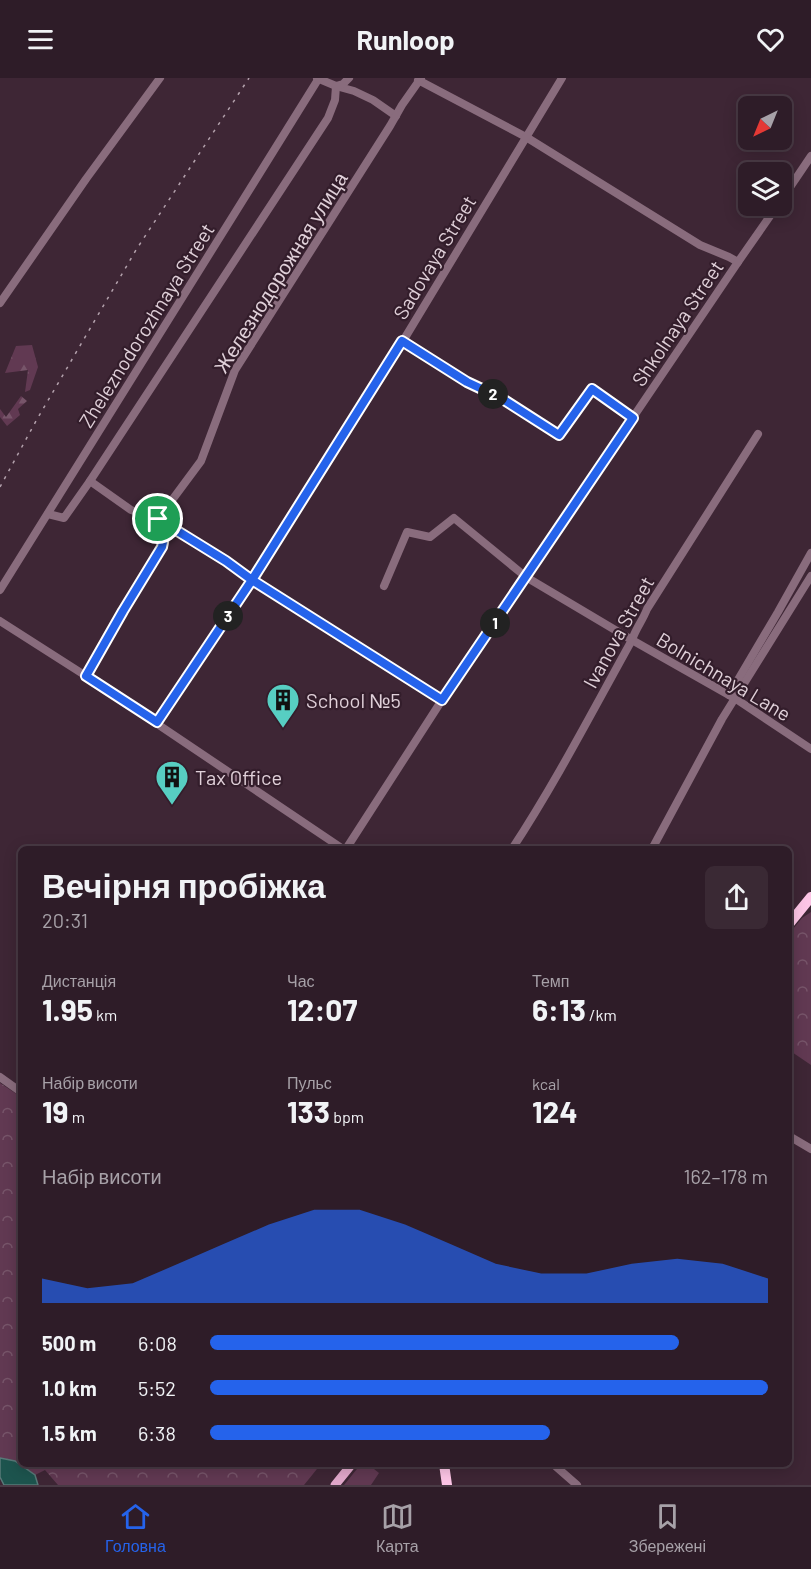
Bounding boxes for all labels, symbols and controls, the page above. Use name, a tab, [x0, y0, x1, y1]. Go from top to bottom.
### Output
icon: menu	[24, 23, 57, 56]
text: Runloop	[356, 23, 455, 55]
icon: heart	[754, 23, 787, 56]
north arrow	[738, 96, 792, 150]
map controls	[738, 96, 792, 216]
button: layers	[738, 162, 792, 216]
street label: Железнодорожная улица	[208, 166, 352, 377]
street label: Sadovaya Street	[388, 191, 480, 323]
street label: Zheleznodorozhnaya Street	[73, 218, 219, 432]
street label: Shkolnaya Street	[626, 256, 728, 390]
pin: 2	[478, 379, 508, 409]
text: 2	[489, 384, 497, 403]
pin	[132, 493, 183, 544]
icon: arrive	[141, 502, 174, 535]
street label: Ivanova Street	[577, 572, 659, 692]
pin: 3	[213, 601, 243, 631]
text: 3	[224, 606, 232, 625]
pin: 1	[480, 608, 510, 638]
text: 1	[492, 613, 498, 632]
street label: Bolnichnaya Lane	[653, 627, 795, 725]
building icon: School №5	[265, 682, 301, 729]
place label: School №5	[306, 688, 401, 712]
building icon: Tax Office	[154, 759, 190, 806]
place label: Tax Office	[195, 765, 282, 789]
text: Вечірня пробіжка	[42, 865, 326, 905]
button: share	[705, 866, 768, 929]
text: 20:31	[42, 908, 88, 932]
text: Дистанція	[42, 971, 116, 990]
text: Час	[287, 971, 315, 990]
text: Темп	[532, 971, 569, 990]
text: 1.95	[42, 991, 93, 1027]
text: 12:07	[287, 991, 357, 1027]
text: 6:13	[532, 991, 586, 1027]
text: km	[93, 1005, 117, 1024]
text: /km	[586, 1005, 617, 1024]
text: Набір висоти	[42, 1073, 138, 1092]
text: Пульс	[287, 1073, 332, 1092]
text: kcal	[532, 1074, 560, 1093]
text: 19	[42, 1093, 69, 1129]
text: 133	[287, 1093, 330, 1129]
text: 124	[532, 1093, 578, 1129]
text: m	[69, 1107, 85, 1126]
text: bpm	[330, 1107, 364, 1126]
text: Набір висоти	[42, 1164, 162, 1188]
text: 162–178 m	[684, 1164, 768, 1188]
text: 500 m	[42, 1331, 96, 1355]
text: 6:08	[138, 1331, 177, 1355]
text: 1.0 km	[42, 1376, 97, 1400]
text: 5:52	[138, 1376, 176, 1400]
text: 1.5 km	[42, 1421, 97, 1445]
text: 6:38	[138, 1421, 176, 1445]
tab: Головна	[105, 1500, 166, 1556]
tab: Карта	[376, 1500, 419, 1556]
tab: Збережені	[629, 1500, 706, 1556]

